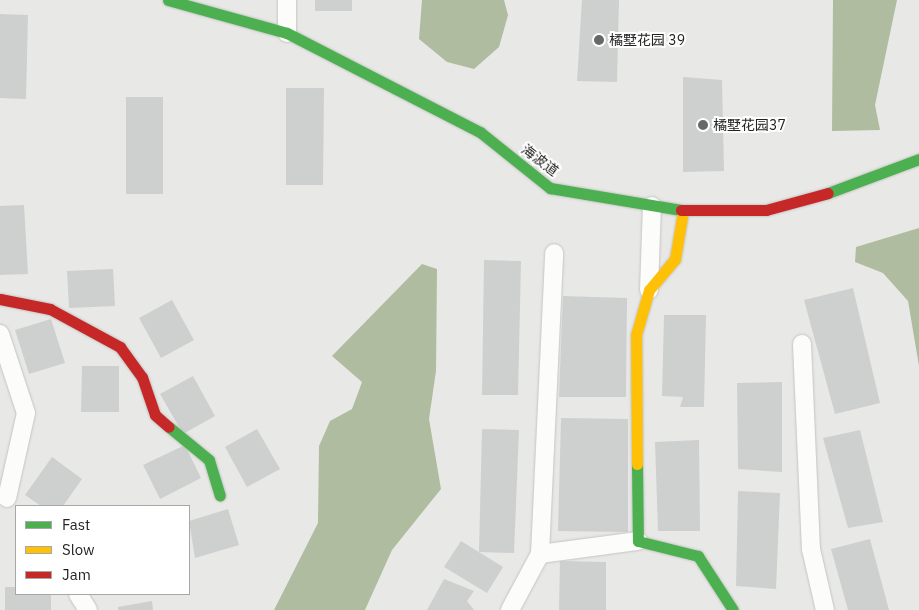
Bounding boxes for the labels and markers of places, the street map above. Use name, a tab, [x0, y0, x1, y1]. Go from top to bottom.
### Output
place label: 橘墅花园 39	[609, 32, 685, 48]
marker: 橘墅花园 39	[593, 34, 605, 46]
place label: 橘墅花园37	[713, 117, 786, 133]
marker: 橘墅花园37	[697, 119, 709, 131]

